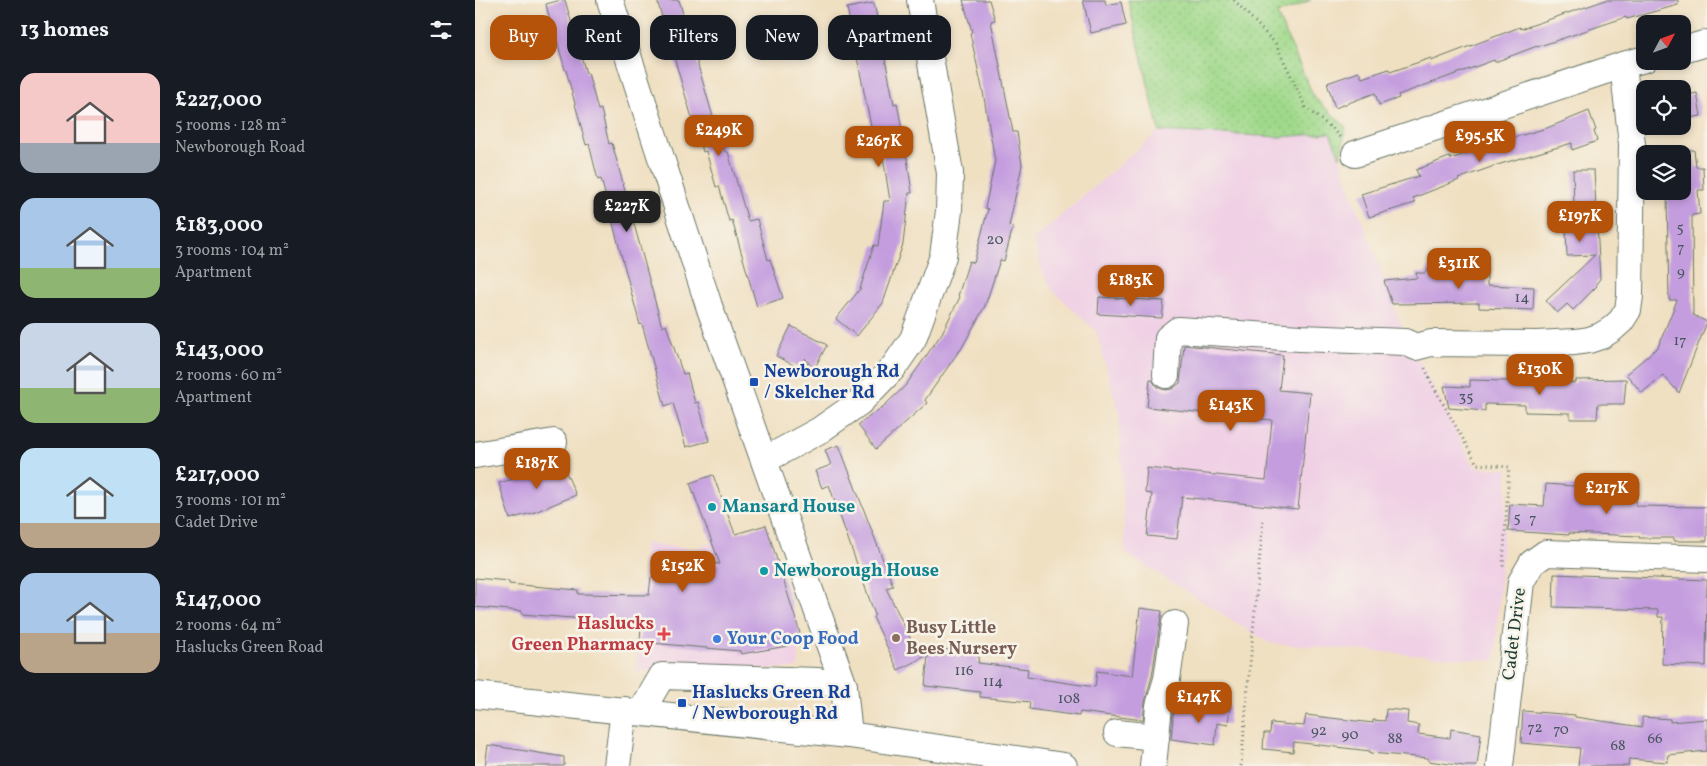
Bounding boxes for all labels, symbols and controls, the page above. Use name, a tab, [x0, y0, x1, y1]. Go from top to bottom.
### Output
chip: Buy	[490, 15, 557, 60]
chip: Rent	[567, 15, 640, 60]
chip: Filters	[650, 15, 736, 60]
chip: New	[746, 15, 818, 60]
chip: Apartment	[828, 15, 951, 60]
north arrow	[1636, 15, 1691, 70]
map controls	[1636, 15, 1691, 200]
text: 13 homes	[20, 16, 109, 45]
icon: filters	[427, 16, 455, 44]
button: locate	[1636, 80, 1691, 135]
text: £227,000	[175, 86, 262, 115]
icon: home	[60, 93, 120, 153]
pin: £249K	[684, 114, 754, 157]
text: 5 rooms · 128 m²	[175, 115, 286, 137]
text: £249K	[695, 120, 743, 142]
pin: £95.5K	[1439, 120, 1521, 163]
pin: £267K	[844, 126, 914, 168]
text: £95.5K	[1455, 126, 1505, 148]
text: £267K	[856, 131, 902, 153]
text: Newborough Road	[175, 137, 305, 159]
button: layers	[1636, 145, 1691, 200]
pin: £227K	[592, 190, 662, 233]
text: £227K	[605, 196, 649, 218]
pin: £197K	[1545, 200, 1615, 243]
text: £197K	[1558, 206, 1602, 228]
text: £183,000	[175, 211, 263, 240]
icon: home	[60, 218, 120, 278]
house number: 5	[1676, 218, 1684, 239]
house number: 20	[987, 230, 1003, 251]
house number: 7	[1677, 238, 1685, 259]
text: 3 rooms · 104 m²	[175, 240, 289, 262]
pin: £311K	[1424, 248, 1494, 290]
text: £311K	[1438, 253, 1480, 275]
text: Apartment	[175, 262, 252, 284]
house number: 9	[1677, 262, 1685, 283]
pin: £183K	[1096, 264, 1166, 307]
text: £183K	[1109, 270, 1153, 292]
house number: 14	[1515, 288, 1529, 309]
house number: 17	[1673, 331, 1687, 352]
text: £143,000	[175, 336, 264, 365]
icon: home	[60, 343, 120, 403]
pin: £130K	[1505, 354, 1575, 396]
text: £130K	[1517, 359, 1563, 381]
place label: Newborough Rd / Skelcher Rd	[764, 360, 900, 406]
text: 2 rooms · 60 m²	[175, 365, 282, 387]
marker: Newborough Rd / Skelcher Rd	[748, 376, 760, 388]
text: Apartment	[175, 387, 252, 409]
house number: 35	[1459, 387, 1473, 408]
pin: £143K	[1196, 390, 1266, 432]
text: £143K	[1209, 395, 1253, 417]
pin: £187K	[502, 448, 572, 490]
text: £187K	[515, 453, 559, 475]
text: £217,000	[175, 461, 260, 490]
icon: home	[60, 468, 120, 528]
pin: £217K	[1572, 472, 1642, 515]
text: £217K	[1585, 478, 1629, 500]
text: 3 rooms · 101 m²	[175, 490, 286, 512]
place label: Mansard House	[722, 495, 855, 520]
marker: Mansard House	[706, 501, 718, 513]
house number: 5	[1513, 508, 1521, 529]
house number: 7	[1529, 509, 1537, 530]
text: Cadet Drive	[175, 512, 258, 534]
pin: £152K	[648, 550, 718, 593]
text: £152K	[661, 556, 705, 578]
place label: Newborough House	[774, 559, 939, 584]
marker: Newborough House	[758, 565, 770, 577]
text: £147,000	[175, 586, 261, 615]
street label: Cadet Drive	[1497, 586, 1533, 682]
icon: home	[60, 593, 120, 653]
place label: Haslucks Green Pharmacy	[511, 612, 654, 658]
text: 2 rooms · 64 m²	[175, 615, 282, 637]
place label: Busy Little Bees Nursery	[906, 616, 1017, 662]
place label: Your Coop Food	[727, 627, 859, 652]
marker: Haslucks Green Pharmacy	[658, 628, 670, 640]
marker: Busy Little Bees Nursery	[890, 632, 902, 644]
marker: Your Coop Food	[711, 633, 723, 645]
text: Haslucks Green Road	[175, 637, 324, 659]
house number: 116	[954, 661, 974, 682]
house number: 114	[983, 672, 1003, 693]
place label: Haslucks Green Rd / Newborough Rd	[692, 681, 851, 727]
pin: £147K	[1164, 682, 1234, 724]
text: £147K	[1177, 687, 1221, 709]
house number: 108	[1058, 689, 1080, 710]
marker: Haslucks Green Rd / Newborough Rd	[676, 697, 688, 709]
house number: 72	[1527, 718, 1543, 739]
house number: 70	[1553, 720, 1569, 741]
house number: 92	[1311, 721, 1327, 742]
house number: 90	[1341, 725, 1359, 746]
house number: 88	[1387, 729, 1403, 750]
house number: 66	[1647, 729, 1663, 750]
house number: 68	[1610, 736, 1626, 757]

